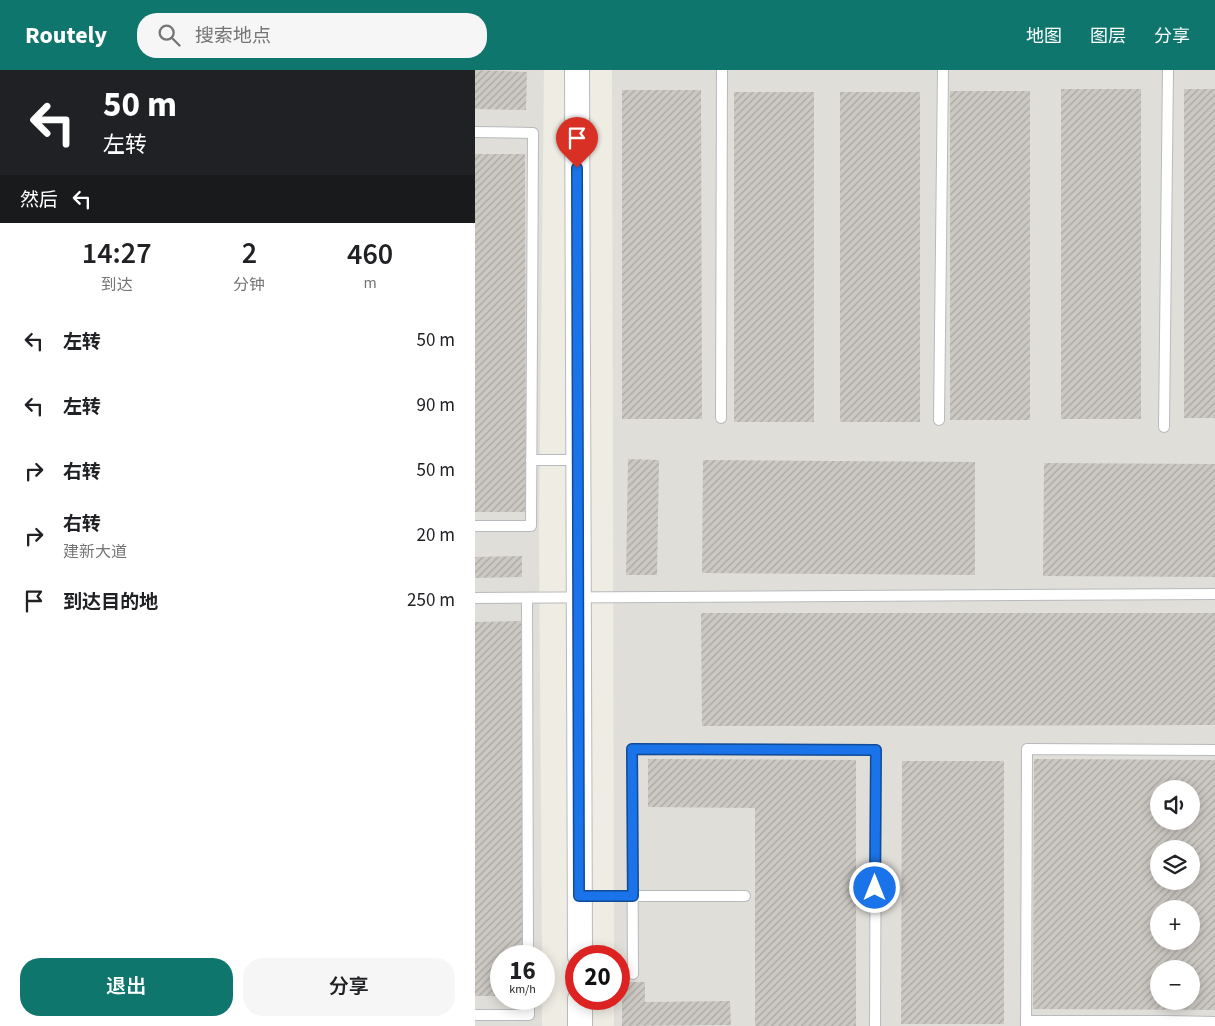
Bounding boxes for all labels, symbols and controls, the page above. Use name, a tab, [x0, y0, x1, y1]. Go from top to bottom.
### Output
search box	[137, 13, 487, 58]
text: Routely	[25, 18, 107, 53]
icon: search	[155, 21, 183, 49]
text: 搜索地点	[195, 23, 271, 50]
text: 地图	[1026, 24, 1062, 49]
text: 图层	[1090, 24, 1126, 49]
text: 分享	[1154, 24, 1190, 49]
text: 50 m	[103, 80, 177, 130]
icon: left	[20, 90, 85, 155]
pin	[556, 117, 598, 168]
icon: arrive	[563, 124, 591, 152]
text: 左转	[103, 129, 147, 161]
icon: left	[68, 185, 96, 213]
text: 然后	[20, 187, 58, 214]
text: 14:27	[82, 232, 152, 275]
text: 2	[242, 232, 257, 275]
text: 460	[347, 233, 393, 276]
text: m	[364, 272, 377, 294]
text: 到达	[101, 274, 133, 296]
text: 分钟	[233, 274, 265, 296]
icon: left	[20, 327, 48, 355]
text: 50 m	[417, 327, 455, 354]
text: 左转	[63, 329, 101, 356]
icon: left	[20, 392, 48, 420]
text: 90 m	[417, 392, 455, 419]
text: 左转	[63, 394, 101, 421]
icon: right	[20, 457, 48, 485]
text: 50 m	[417, 457, 455, 484]
text: 右转	[63, 459, 101, 486]
text: 右转	[63, 511, 101, 538]
icon: right	[20, 522, 48, 550]
text: 20 m	[417, 522, 455, 549]
text: 建新大道	[63, 541, 127, 563]
icon: arrive	[20, 587, 48, 615]
text: 250 m	[407, 587, 455, 614]
text: 到达目的地	[63, 589, 158, 616]
map controls	[1150, 780, 1200, 1010]
button: sound	[1150, 780, 1200, 830]
button: layers	[1150, 840, 1200, 890]
position arrow	[848, 861, 900, 913]
button: +	[1150, 900, 1200, 950]
speed limit sign: 20	[565, 945, 630, 1010]
text: 16	[509, 953, 536, 989]
button: 退出	[20, 958, 233, 1016]
button: 分享	[243, 958, 455, 1016]
button: −	[1150, 960, 1200, 1010]
text: km/h	[509, 981, 536, 998]

